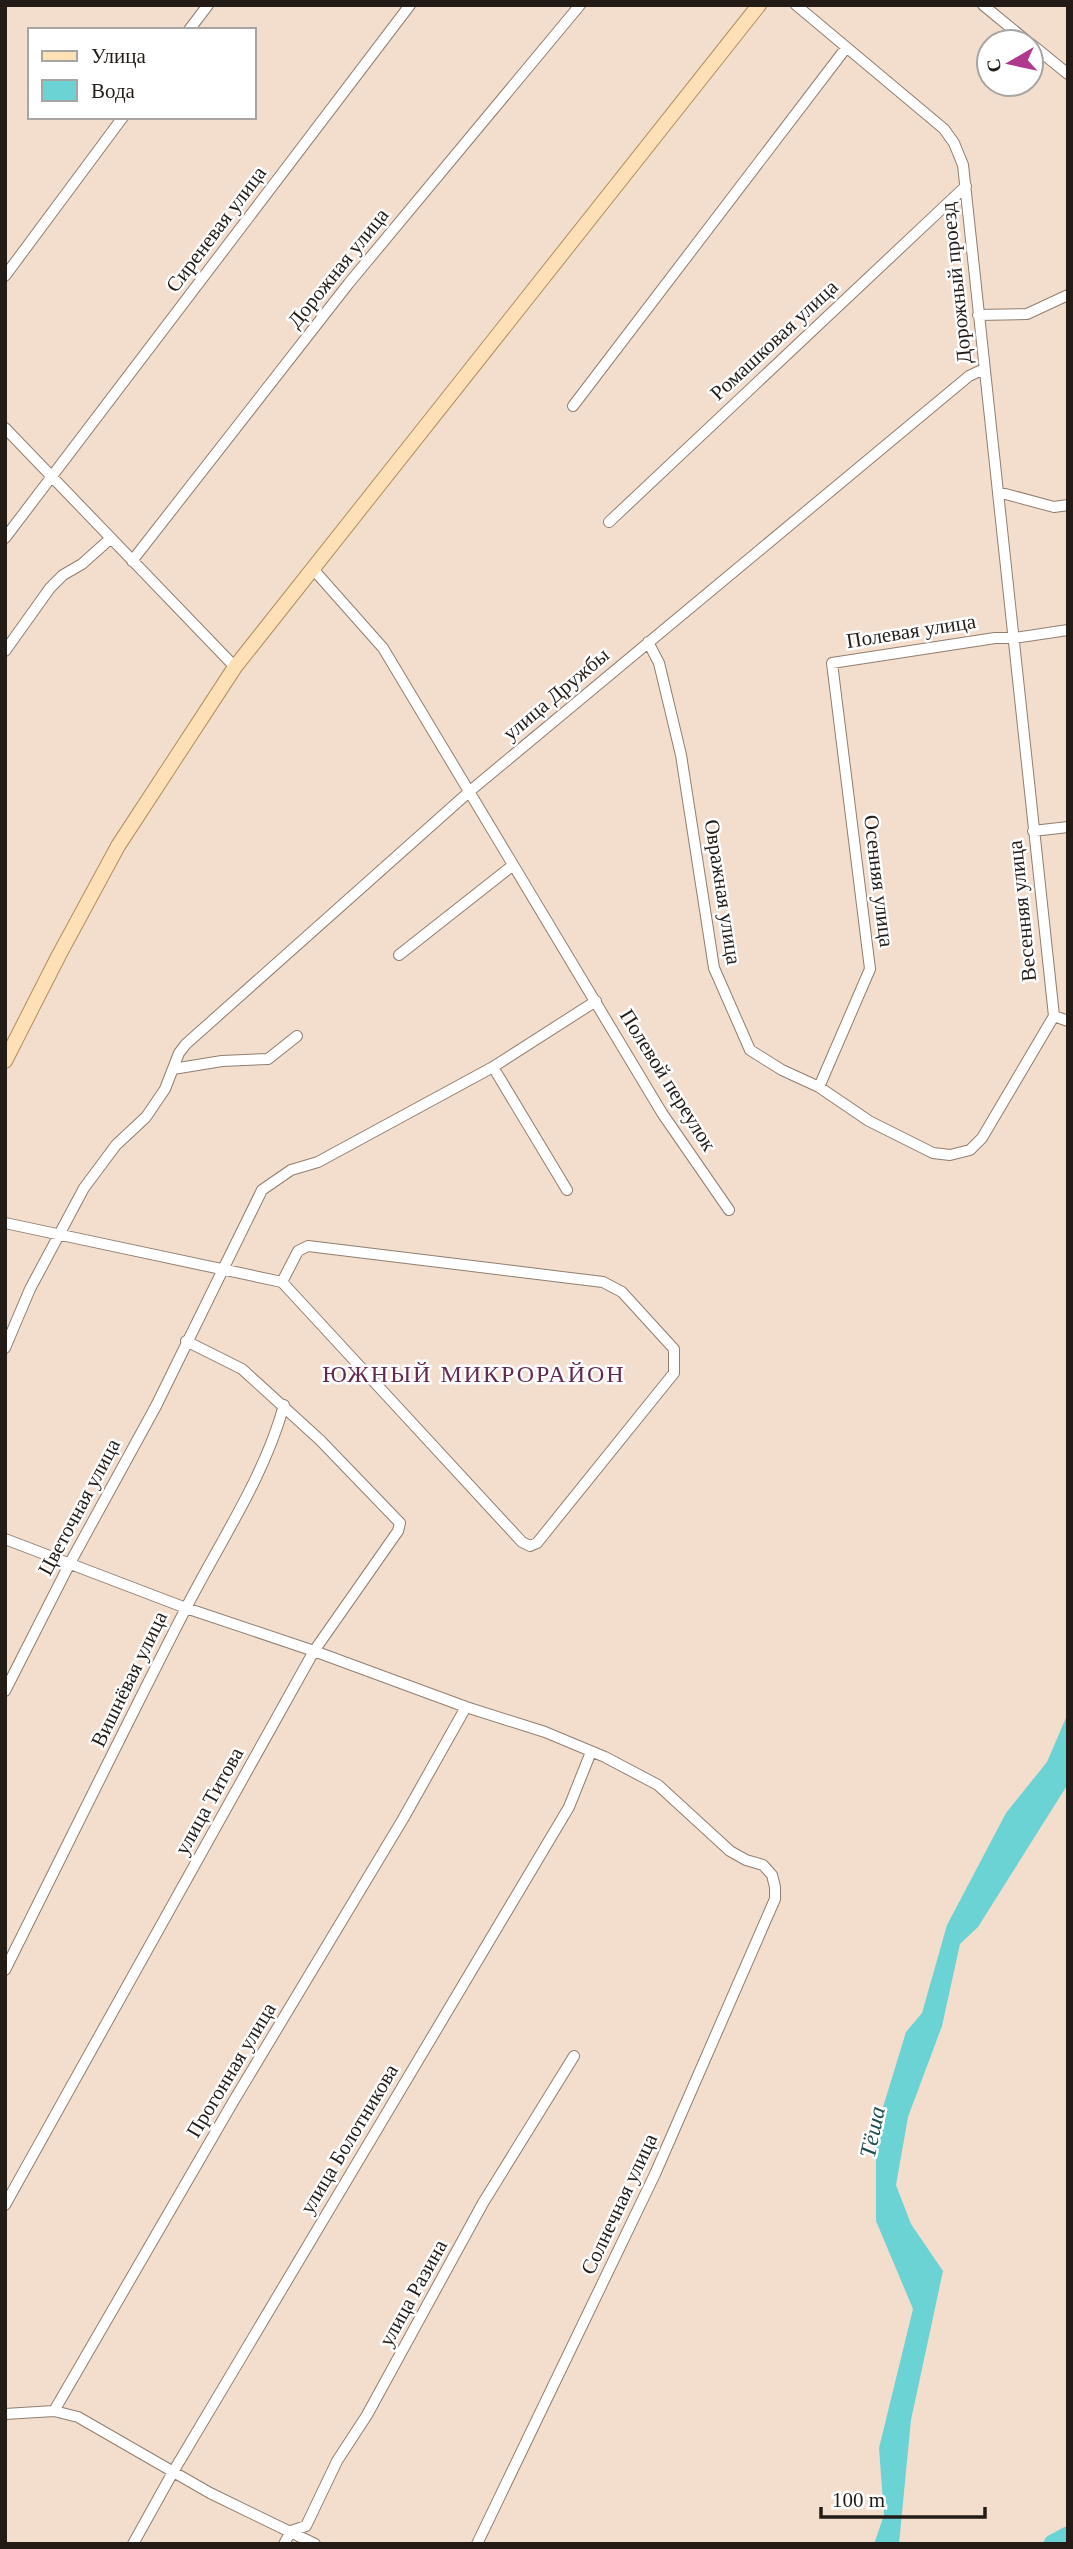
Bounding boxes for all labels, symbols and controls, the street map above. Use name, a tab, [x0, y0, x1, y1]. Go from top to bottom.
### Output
legend	[28, 28, 256, 119]
north arrow	[975, 28, 1045, 98]
text: Улица	[91, 44, 146, 68]
text: С	[982, 57, 1005, 74]
text: Вода	[91, 79, 136, 103]
street label: Сиреневая улица	[161, 161, 272, 297]
street label: Дорожный проезд	[936, 201, 976, 365]
street label: Дорожная улица	[282, 203, 394, 333]
street label: Ромашковая улица	[705, 274, 843, 405]
street label: Полевая улица	[844, 609, 978, 653]
street label: улица Дружбы	[498, 643, 614, 745]
street label: Осенняя улица	[859, 814, 899, 949]
street label: Овражная улица	[700, 818, 746, 967]
street label: Весенняя улица	[1003, 839, 1041, 983]
street label: Полевой переулок	[615, 1005, 722, 1156]
district label: ЮЖНЫЙ МИКРОРАЙОН	[322, 1361, 626, 1387]
street label: Цветочная улица	[33, 1434, 125, 1579]
street label: Вишнёвая улица	[86, 1607, 172, 1751]
street label: улица Титова	[170, 1743, 249, 1859]
street label: Прогонная улица	[181, 1998, 281, 2142]
street label: улица Болотникова	[295, 2059, 403, 2218]
water label: Тёша	[855, 2104, 890, 2160]
street label: Солнечная улица	[576, 2129, 662, 2278]
street label: улица Разина	[374, 2235, 452, 2351]
scale bar	[821, 2476, 986, 2520]
text: 100 m	[832, 2488, 885, 2512]

